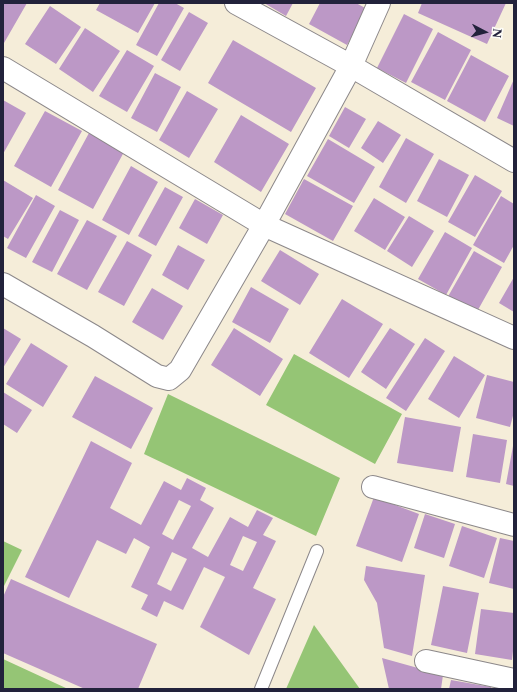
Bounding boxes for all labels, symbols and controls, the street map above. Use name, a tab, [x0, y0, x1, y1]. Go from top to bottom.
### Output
north arrow	[465, 12, 505, 52]
text: N	[489, 28, 504, 39]

